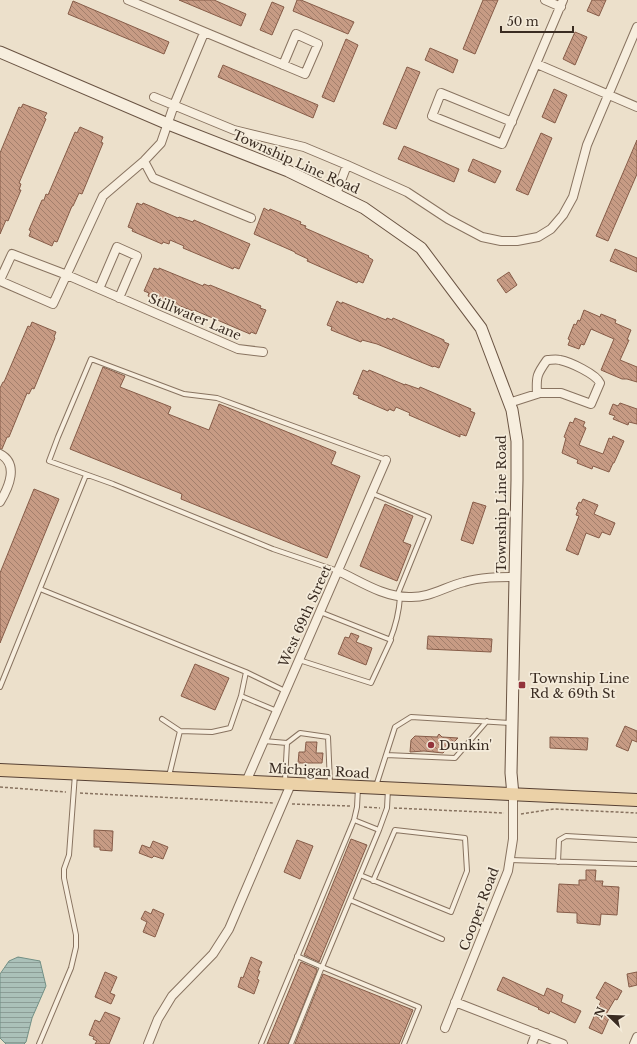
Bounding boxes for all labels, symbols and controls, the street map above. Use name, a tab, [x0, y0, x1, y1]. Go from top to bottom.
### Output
scale bar	[501, 8, 573, 34]
text: 50 m	[507, 14, 539, 29]
street label: Township Line Road	[230, 126, 363, 198]
street label: Stillwater Lane	[146, 290, 244, 344]
street label: Township Line Road	[493, 435, 510, 573]
street label: West 69th Street	[275, 562, 335, 670]
place label: Township Line Rd & 69th St	[530, 670, 629, 702]
marker: Township Line Rd & 69th St	[517, 680, 527, 690]
place label: Dunkin'	[439, 737, 492, 754]
marker: Dunkin'	[426, 740, 436, 750]
street label: Michigan Road	[268, 760, 370, 782]
street label: Cooper Road	[455, 865, 503, 953]
north arrow	[589, 996, 629, 1036]
text: N	[591, 1004, 609, 1020]

